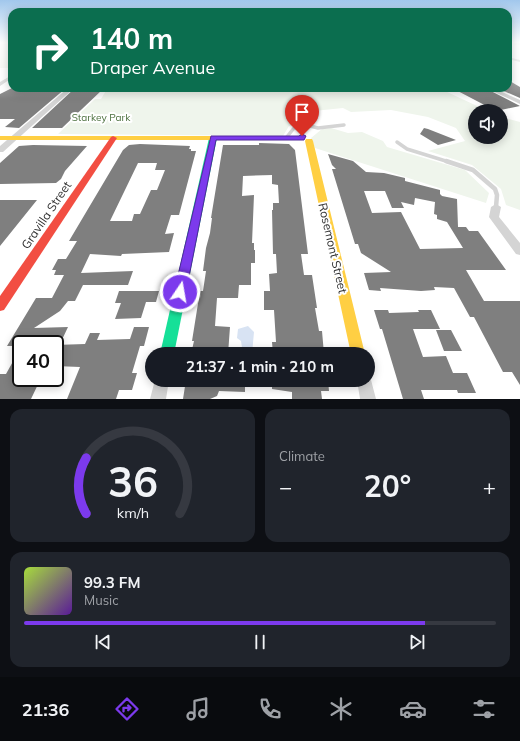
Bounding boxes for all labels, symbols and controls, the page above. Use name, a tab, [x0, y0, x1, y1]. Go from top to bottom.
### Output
text: 140 m	[90, 21, 173, 56]
icon: right	[24, 24, 76, 76]
text: Draper Avenue	[90, 56, 215, 79]
pin	[285, 95, 319, 136]
icon: arrive	[291, 101, 313, 123]
map controls	[468, 104, 508, 144]
button: sound	[468, 104, 508, 144]
park label: Starkey Park	[72, 111, 131, 124]
street label: Gravilla Street	[18, 178, 74, 252]
street label: Rosemont Street	[315, 201, 351, 295]
position arrow	[159, 271, 201, 313]
speed limit sign: 40	[12, 335, 64, 387]
text: 21:37 · 1 min · 210 m	[186, 357, 334, 376]
text: Climate	[279, 448, 325, 464]
text: 36	[108, 454, 157, 506]
text: 20°	[364, 467, 411, 505]
text: −	[279, 473, 292, 501]
text: +	[483, 473, 496, 501]
text: km/h	[116, 503, 149, 521]
text: 99.3 FM	[84, 573, 140, 592]
text: Music	[84, 592, 119, 608]
icon: previous	[92, 631, 114, 653]
icon: pause	[249, 631, 271, 653]
icon: next	[406, 631, 428, 653]
icon: directions	[113, 695, 141, 723]
icon: music	[184, 695, 212, 723]
icon: phone	[256, 695, 284, 723]
icon: climate	[327, 695, 355, 723]
icon: car	[399, 695, 427, 723]
icon: filters	[470, 695, 498, 723]
text: 21:36	[22, 698, 69, 721]

